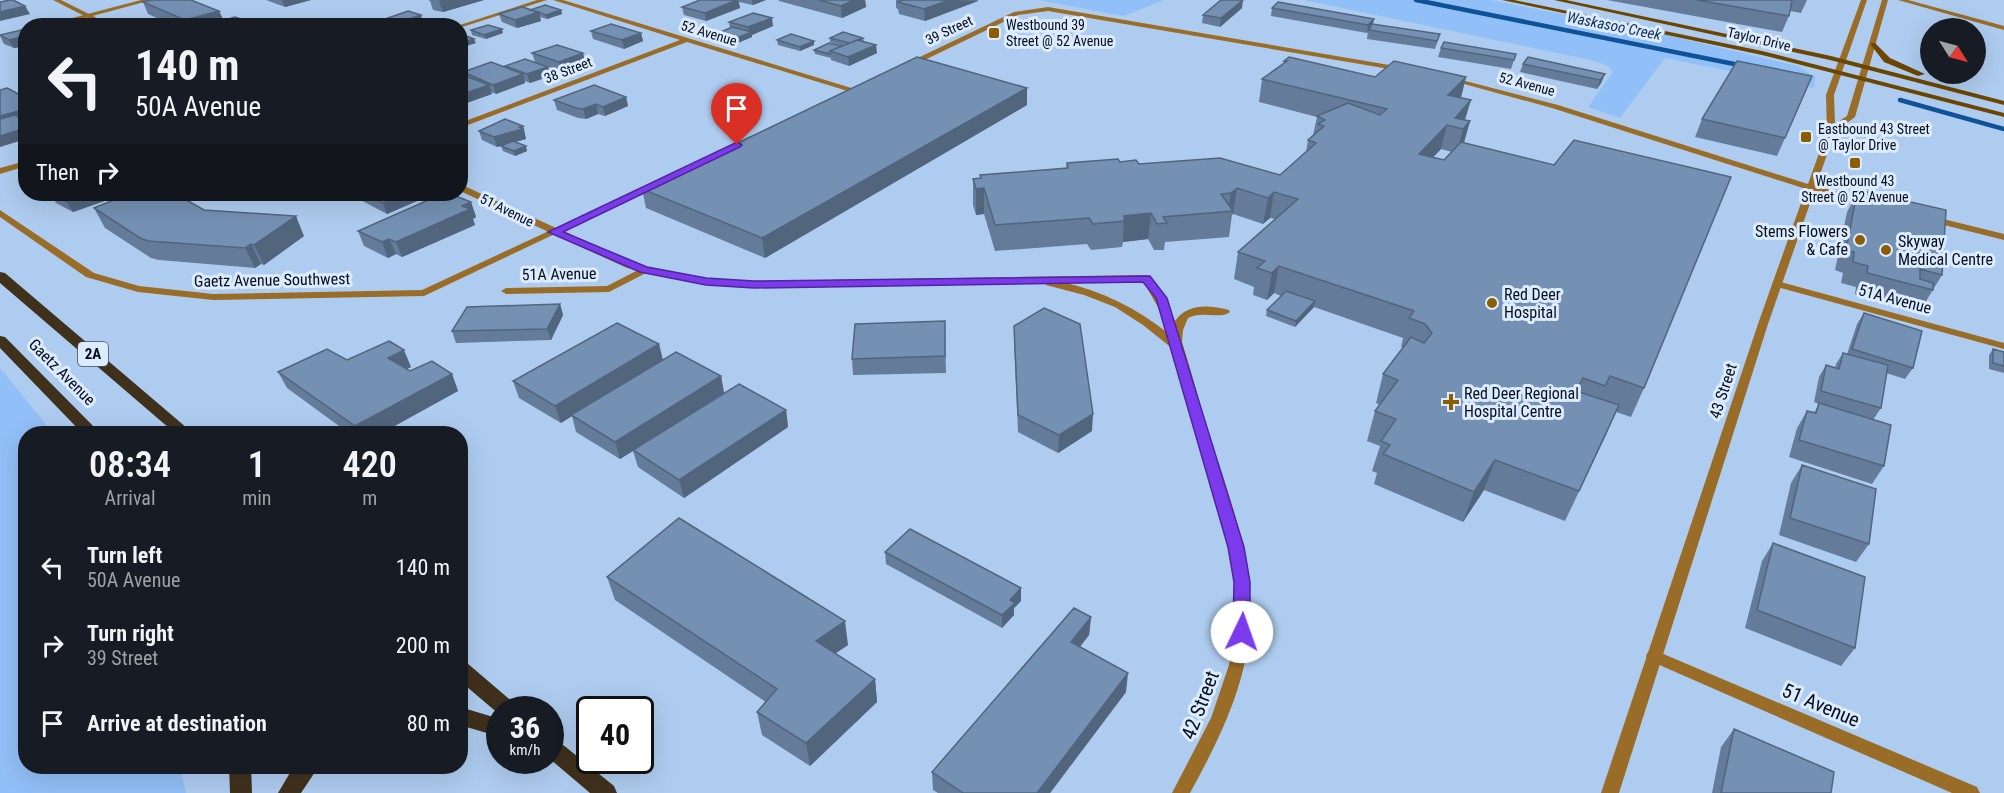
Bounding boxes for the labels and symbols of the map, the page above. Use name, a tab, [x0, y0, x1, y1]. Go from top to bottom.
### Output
water label: Waskasoo Creek	[1565, 8, 1663, 44]
street label: 39 Street	[923, 12, 975, 48]
street label: 52 Avenue	[679, 17, 739, 49]
place label: Westbound 39 Street @ 52 Avenue	[1006, 17, 1114, 49]
north arrow	[1920, 18, 1986, 84]
street label: Taylor Drive	[1726, 24, 1793, 54]
marker: Westbound 39 Street @ 52 Avenue	[987, 26, 1001, 40]
street label: 38 Street	[542, 54, 594, 86]
street label: 52 Avenue	[1497, 69, 1557, 99]
pin	[711, 83, 762, 145]
place label: Eastbound 43 Street @ Taylor Drive	[1818, 121, 1930, 153]
marker: Eastbound 43 Street @ Taylor Drive	[1799, 130, 1813, 144]
marker: Westbound 43 Street @ 52 Avenue	[1848, 156, 1862, 170]
place label: Westbound 43 Street @ 52 Avenue	[1801, 173, 1909, 205]
street label: 51 Avenue	[478, 190, 537, 230]
place label: Stems Flowers & Cafe	[1755, 222, 1848, 259]
place label: Skyway Medical Centre	[1898, 232, 1993, 269]
marker: Stems Flowers & Cafe	[1853, 233, 1867, 247]
marker: Skyway Medical Centre	[1879, 243, 1893, 257]
street label: 51A Avenue	[521, 264, 597, 284]
street label: Gaetz Avenue Southwest	[194, 269, 351, 291]
street label: 51A Avenue	[1856, 280, 1934, 318]
place label: Red Deer Hospital	[1504, 285, 1561, 322]
marker: Red Deer Hospital	[1485, 296, 1499, 310]
street label: Gaetz Avenue	[25, 335, 99, 409]
road number: 2A	[78, 342, 108, 366]
street label: 43 Street	[1705, 361, 1741, 421]
place label: Red Deer Regional Hospital Centre	[1464, 384, 1579, 421]
marker: Red Deer Regional Hospital Centre	[1442, 393, 1460, 411]
position arrow	[1210, 600, 1274, 664]
street label: 42 Street	[1176, 667, 1224, 743]
street label: 51 Avenue	[1779, 678, 1863, 732]
speed limit sign: 40	[576, 696, 654, 774]

